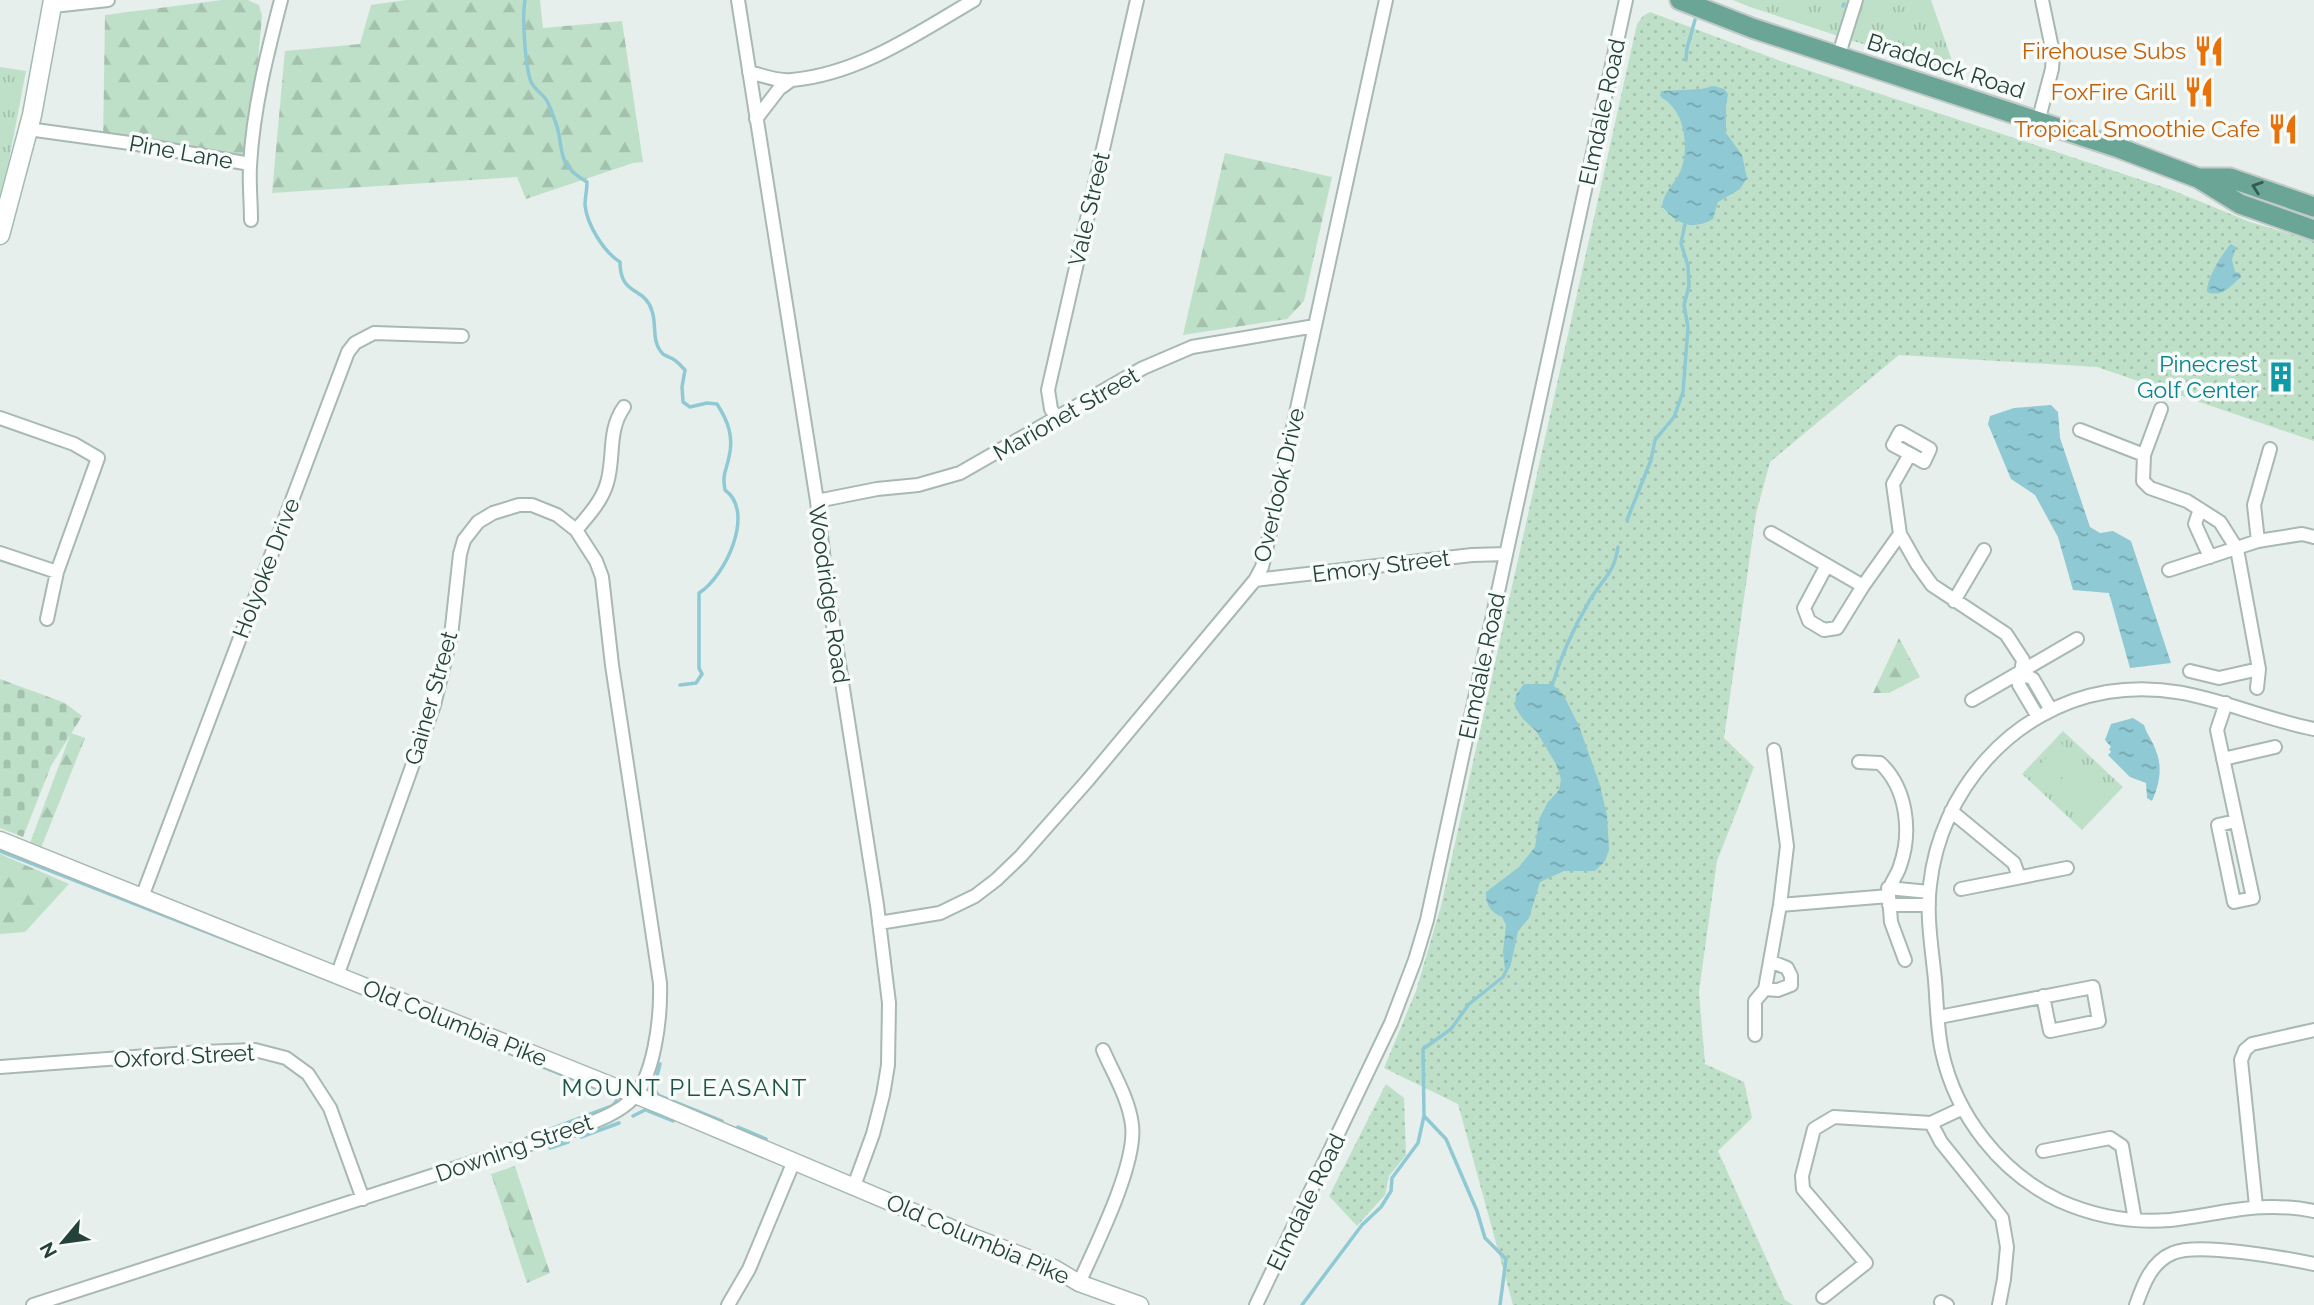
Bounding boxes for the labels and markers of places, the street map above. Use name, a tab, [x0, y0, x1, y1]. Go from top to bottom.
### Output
restaurant icon: Firehouse Subs	[2192, 34, 2226, 68]
place label: Firehouse Subs	[2022, 37, 2186, 64]
restaurant icon: FoxFire Grill	[2182, 75, 2216, 109]
place label: FoxFire Grill	[2051, 78, 2177, 105]
restaurant icon: Tropical Smoothie Cafe	[2266, 112, 2300, 146]
place label: Tropical Smoothie Cafe	[2014, 115, 2260, 142]
place label: Pinecrest Golf Center	[2137, 350, 2258, 403]
building icon: Pinecrest Golf Center	[2264, 360, 2298, 394]

